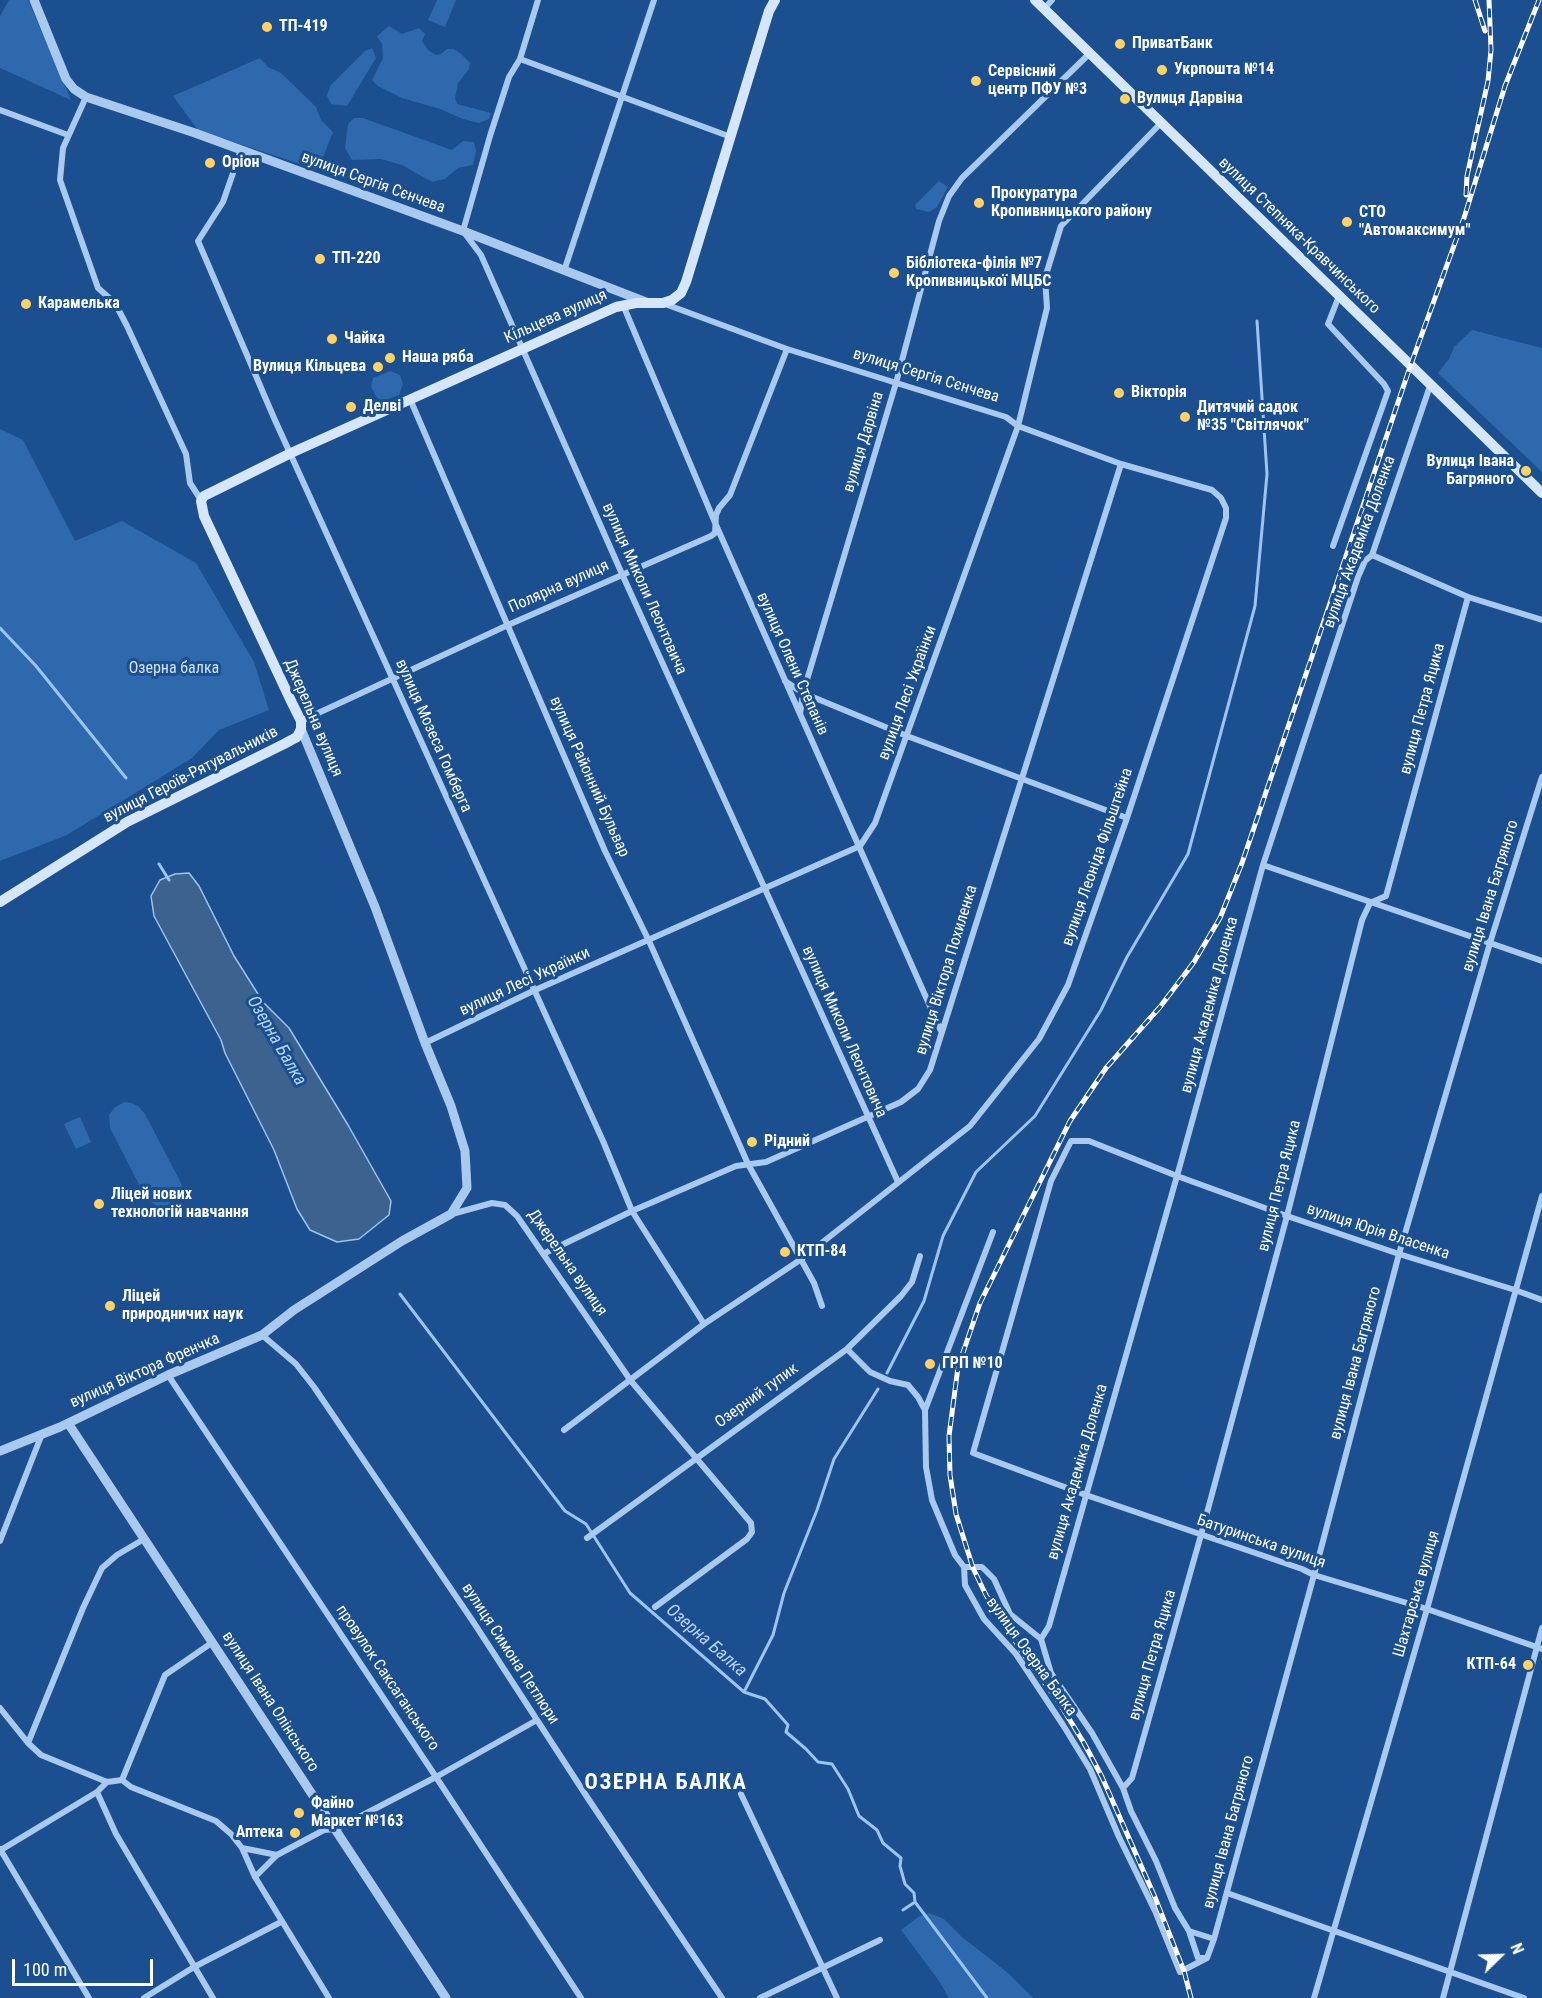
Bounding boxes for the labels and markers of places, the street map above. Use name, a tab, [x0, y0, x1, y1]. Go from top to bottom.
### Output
place label: ТП-419	[279, 17, 328, 37]
marker: ТП-419	[260, 20, 274, 34]
place label: ПриватБанк	[1132, 34, 1213, 54]
marker: ПриватБанк	[1113, 37, 1127, 51]
place label: Укрпошта №14	[1174, 60, 1274, 80]
place label: Сервісний центр ПФУ №3	[988, 62, 1087, 100]
marker: Укрпошта №14	[1155, 63, 1169, 77]
marker: Сервісний центр ПФУ №3	[969, 74, 983, 88]
place label: Вулиця Дарвіна	[1137, 89, 1243, 109]
marker: Вулиця Дарвіна	[1118, 92, 1132, 106]
place label: Оріон	[222, 153, 260, 173]
marker: Оріон	[203, 156, 217, 170]
place label: Прокуратура Кропивницького району	[991, 184, 1152, 222]
marker: Прокуратура Кропивницького району	[972, 196, 986, 210]
place label: СТО "Автомаксимум"	[1359, 203, 1471, 241]
marker: СТО "Автомаксимум"	[1340, 215, 1354, 229]
place label: ТП-220	[332, 249, 381, 269]
marker: ТП-220	[313, 252, 327, 266]
place label: Бібліотека-філія №7 Кропивницької МЦБС	[906, 254, 1051, 292]
marker: Бібліотека-філія №7 Кропивницької МЦБС	[887, 266, 901, 280]
place label: Карамелька	[38, 294, 120, 314]
marker: Карамелька	[19, 297, 33, 311]
place label: Чайка	[344, 329, 385, 349]
marker: Чайка	[325, 332, 339, 346]
place label: Наша ряба	[402, 348, 474, 368]
marker: Наша ряба	[383, 351, 397, 365]
place label: Вулиця Кільцева	[253, 357, 366, 377]
marker: Вулиця Кільцева	[371, 360, 385, 374]
place label: Вікторія	[1131, 383, 1187, 403]
marker: Вікторія	[1112, 386, 1126, 400]
place label: Делві	[363, 397, 401, 417]
place label: Дитячий садок №35 "Світлячок"	[1197, 398, 1309, 436]
marker: Делві	[344, 400, 358, 414]
marker: Дитячий садок №35 "Світлячок"	[1178, 410, 1192, 424]
place label: Вулиця Івана Багряного	[1426, 452, 1514, 490]
marker: Вулиця Івана Багряного	[1519, 464, 1533, 478]
place label: Рідний	[764, 1132, 810, 1152]
marker: Рідний	[745, 1135, 759, 1149]
place label: Ліцей нових технологій навчання	[111, 1185, 249, 1223]
marker: Ліцей нових технологій навчання	[92, 1197, 106, 1211]
place label: КТП-84	[797, 1242, 846, 1262]
marker: КТП-84	[778, 1245, 792, 1259]
place label: Ліцей природничих наук	[122, 1287, 243, 1325]
marker: Ліцей природничих наук	[103, 1299, 117, 1313]
place label: ГРП №10	[942, 1354, 1003, 1374]
marker: ГРП №10	[923, 1357, 937, 1371]
place label: КТП-64	[1467, 1655, 1516, 1675]
marker: КТП-64	[1521, 1658, 1535, 1672]
place label: Файно Маркет №163	[311, 1794, 403, 1832]
marker: Файно Маркет №163	[292, 1806, 306, 1820]
place label: Аптека	[236, 1823, 283, 1843]
marker: Аптека	[288, 1826, 302, 1840]

